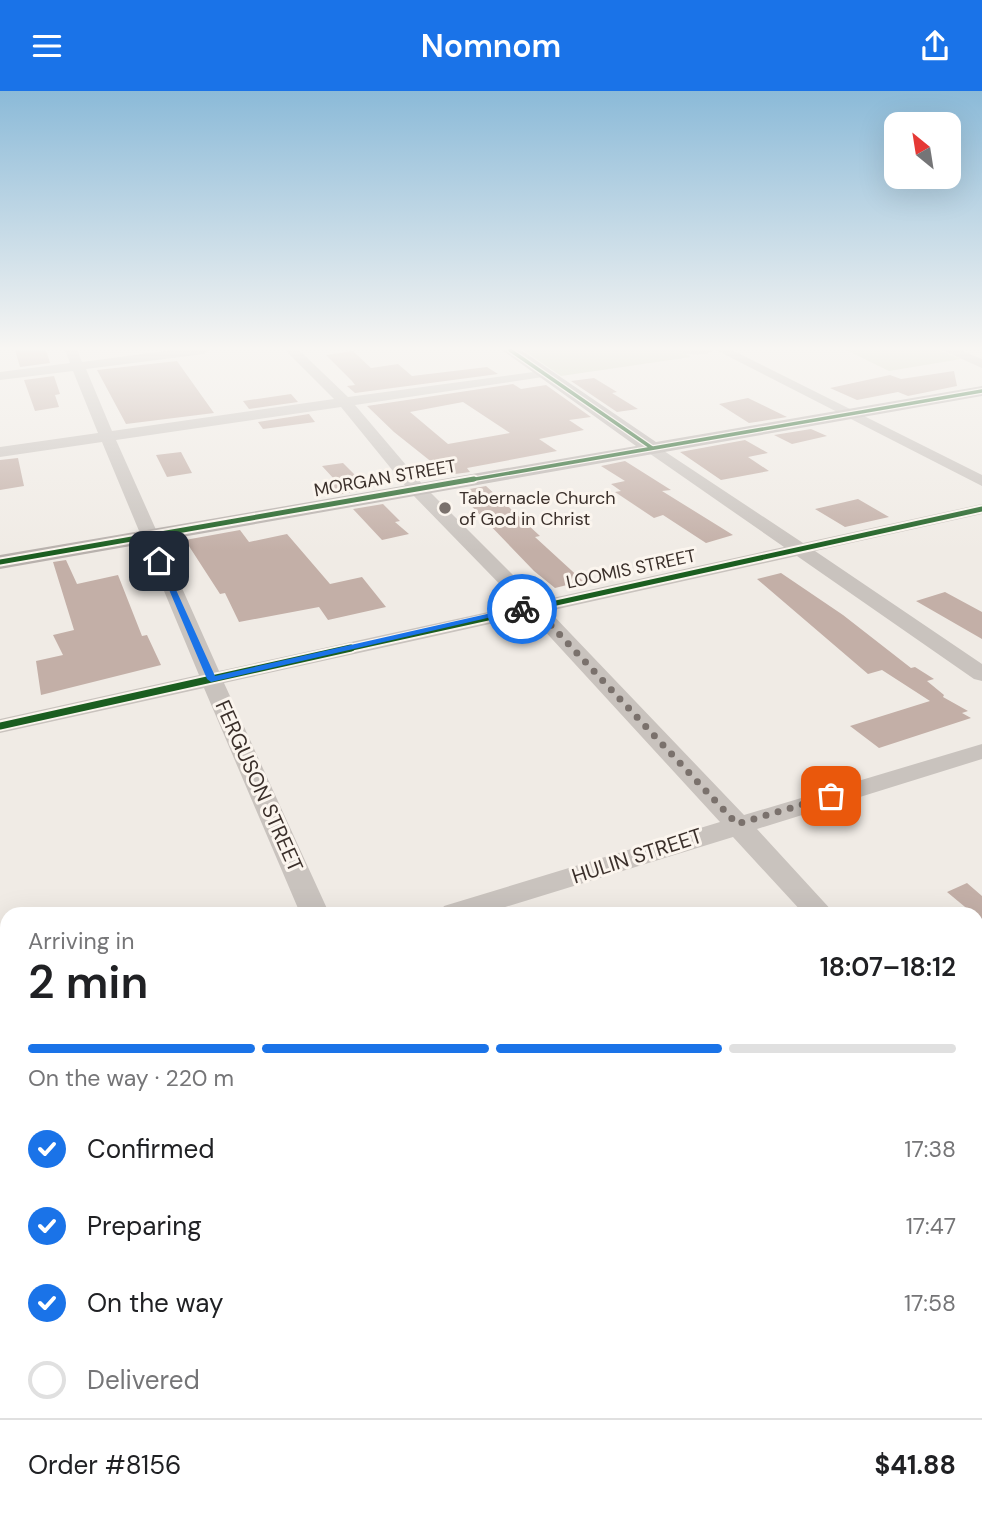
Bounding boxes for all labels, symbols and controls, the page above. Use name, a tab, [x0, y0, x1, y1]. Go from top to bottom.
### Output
text: Nomnom	[421, 25, 561, 67]
icon: menu	[28, 27, 66, 65]
icon: share	[916, 27, 954, 65]
north arrow	[884, 112, 961, 189]
map controls	[884, 112, 961, 189]
street label: MORGAN STREET	[312, 454, 458, 502]
place label: Tabernacle Church of God in Christ	[459, 486, 616, 531]
marker: Tabernacle Church of God in Christ	[437, 500, 453, 516]
pin	[129, 531, 189, 591]
icon: home	[140, 542, 178, 580]
street label: LOOMIS STREET	[564, 544, 698, 594]
courier	[487, 574, 557, 644]
icon: bike	[503, 590, 541, 628]
street label: FERGUSON STREET	[209, 696, 310, 877]
pin	[801, 766, 861, 826]
icon: bag	[812, 777, 850, 815]
street label: HULIN STREET	[568, 822, 706, 890]
text: Arriving in	[28, 926, 134, 956]
text: 18:07–18:12	[820, 950, 956, 984]
text: 2 min	[28, 952, 148, 1012]
text: On the way · 220 m	[28, 1063, 234, 1093]
icon: check	[28, 1130, 66, 1168]
text: Confirmed	[87, 1132, 214, 1166]
text: 17:38	[904, 1134, 956, 1164]
icon: check	[28, 1207, 66, 1245]
text: Preparing	[87, 1209, 202, 1243]
text: 17:47	[906, 1211, 956, 1241]
icon: check	[28, 1284, 66, 1322]
text: On the way	[87, 1286, 223, 1320]
text: 17:58	[904, 1288, 956, 1318]
text: Delivered	[87, 1363, 200, 1397]
text: Order #8156	[28, 1448, 181, 1482]
text: $41.88	[874, 1448, 956, 1482]

